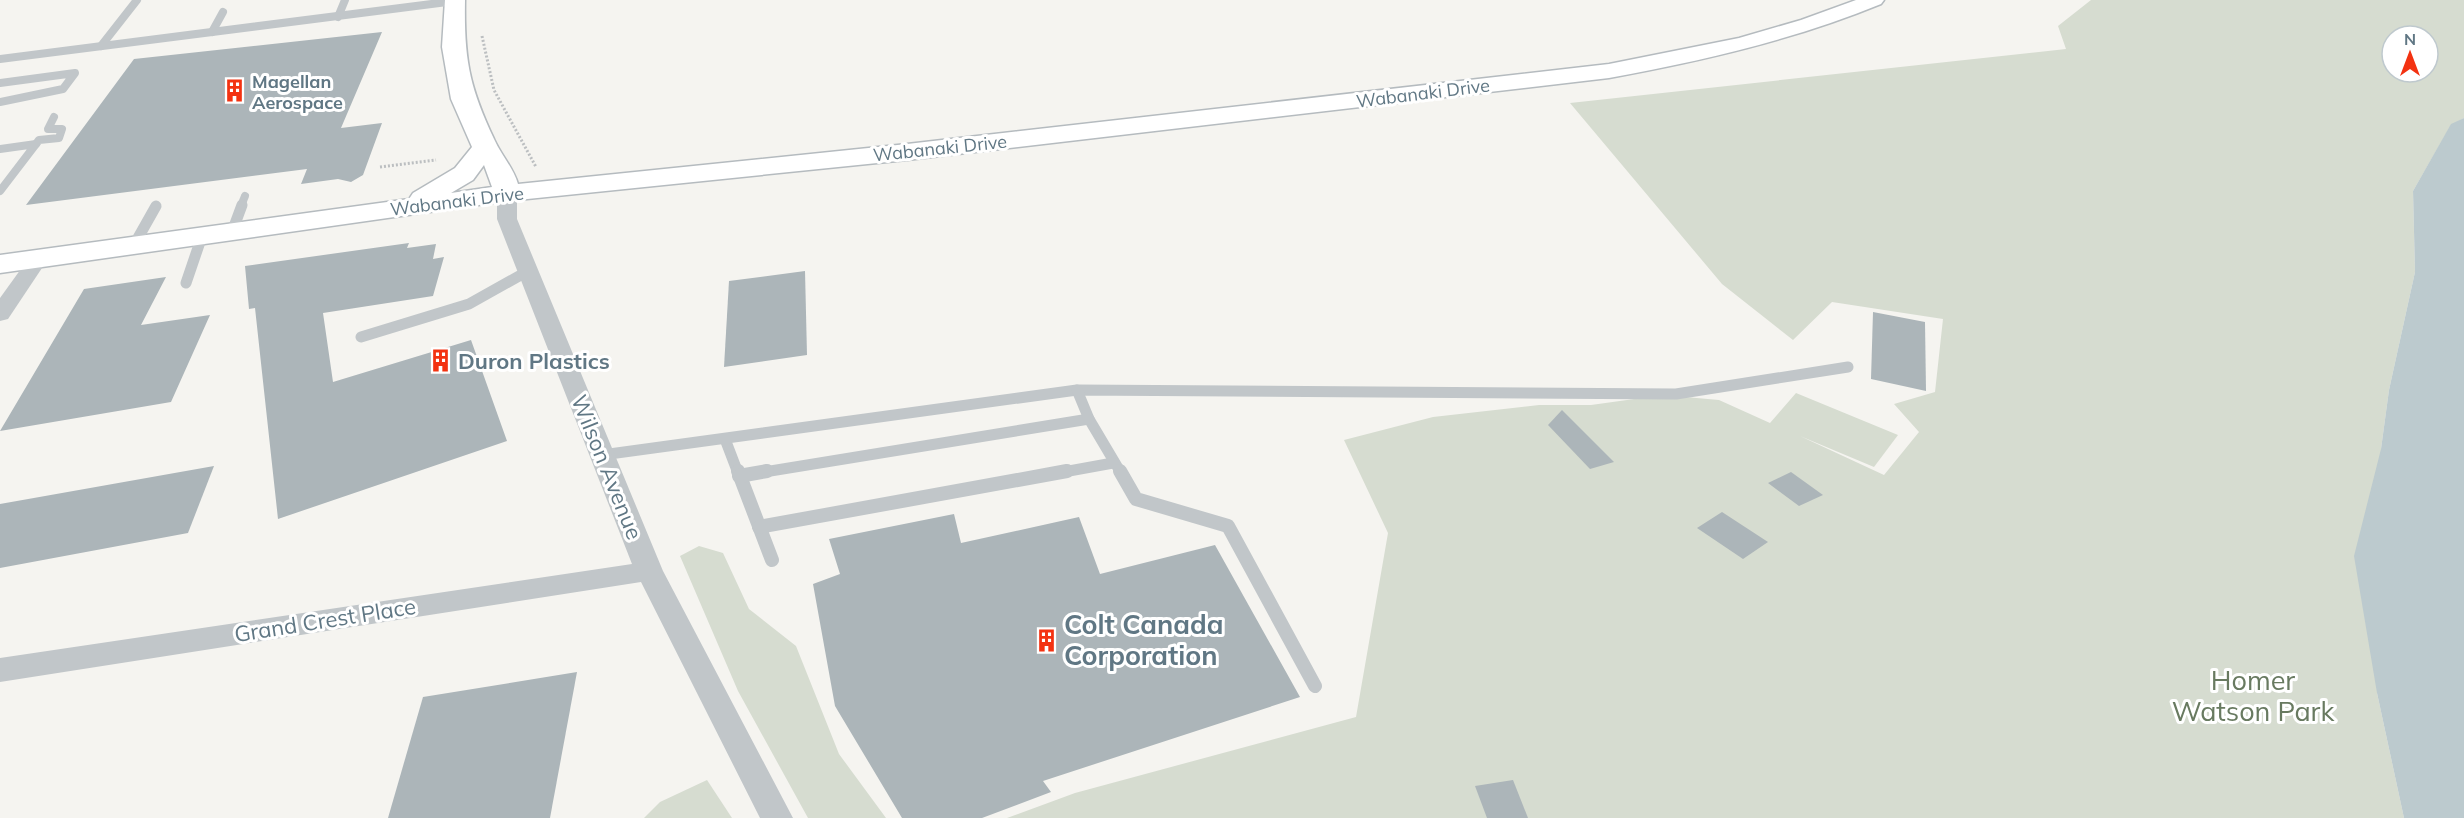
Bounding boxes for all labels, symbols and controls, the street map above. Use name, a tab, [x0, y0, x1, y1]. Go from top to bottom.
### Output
north arrow	[2380, 24, 2440, 84]
text: N	[2404, 29, 2416, 49]
place label: Magellan Aerospace	[252, 70, 343, 114]
street label: Wabanaki Drive	[1355, 73, 1491, 113]
building icon: Magellan Aerospace	[221, 78, 247, 104]
street label: Wabanaki Drive	[872, 130, 1008, 166]
street label: Wabanaki Drive	[389, 181, 525, 221]
place label: Duron Plastics	[458, 347, 610, 375]
building icon: Duron Plastics	[427, 348, 453, 374]
street label: Wilson Avenue	[565, 391, 649, 543]
street label: Grand Crest Place	[232, 592, 418, 648]
place label: Colt Canada Corporation	[1064, 607, 1223, 672]
building icon: Colt Canada Corporation	[1033, 627, 1059, 653]
park label: Homer Watson Park	[2172, 663, 2335, 728]

